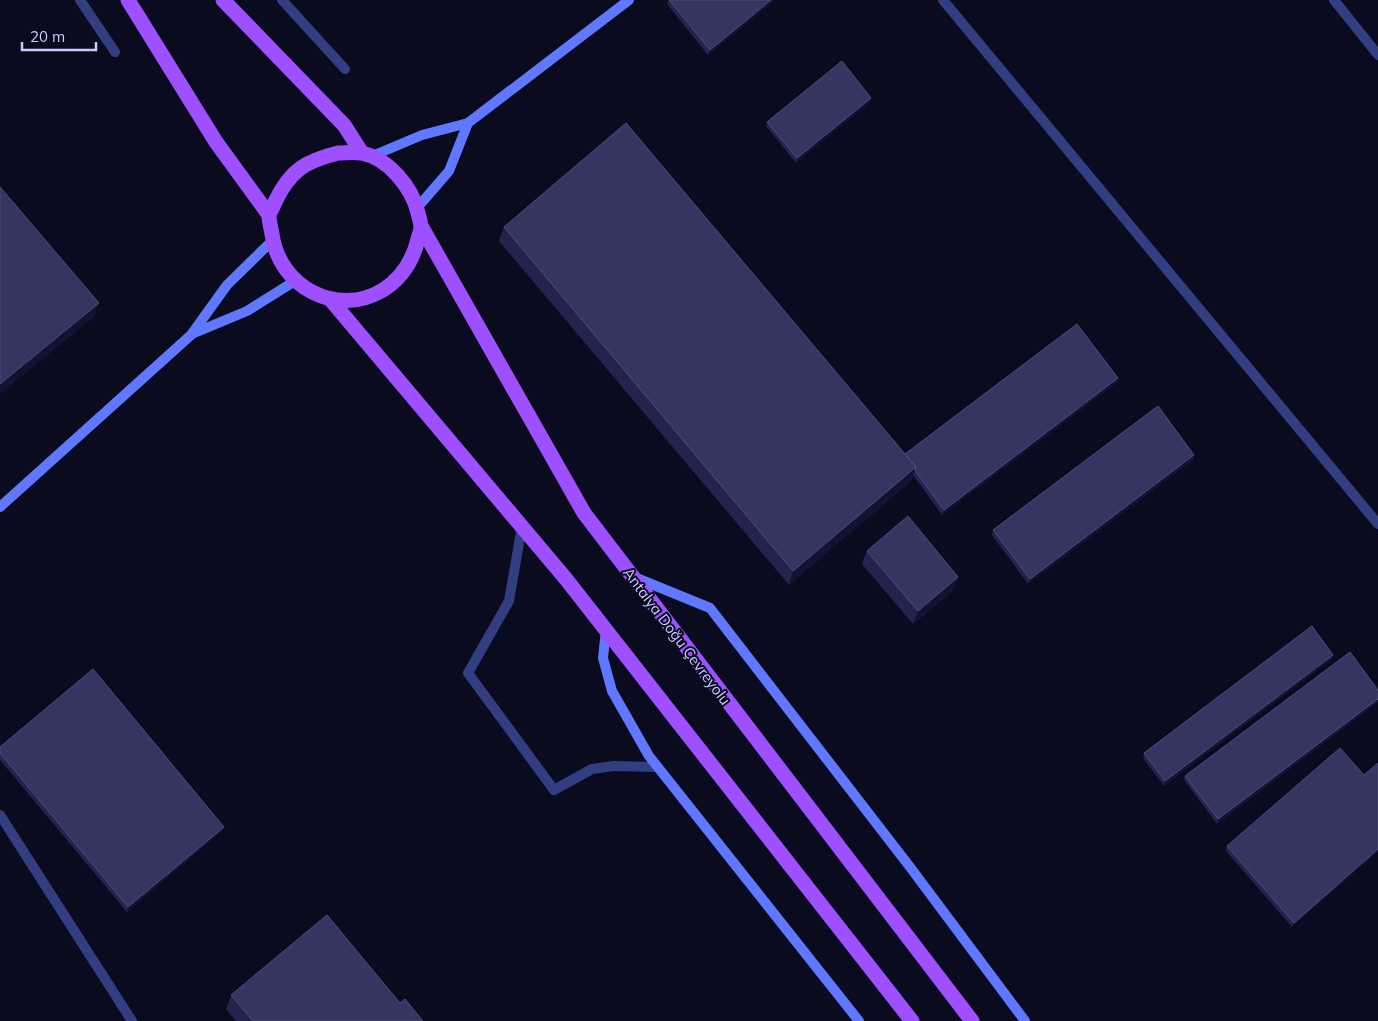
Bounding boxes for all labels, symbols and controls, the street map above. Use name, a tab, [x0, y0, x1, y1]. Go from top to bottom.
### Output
scale bar	[22, 20, 96, 52]
text: 20 m	[30, 27, 65, 46]
street label: Antalya Doğu Çevreyolu	[619, 563, 735, 709]

